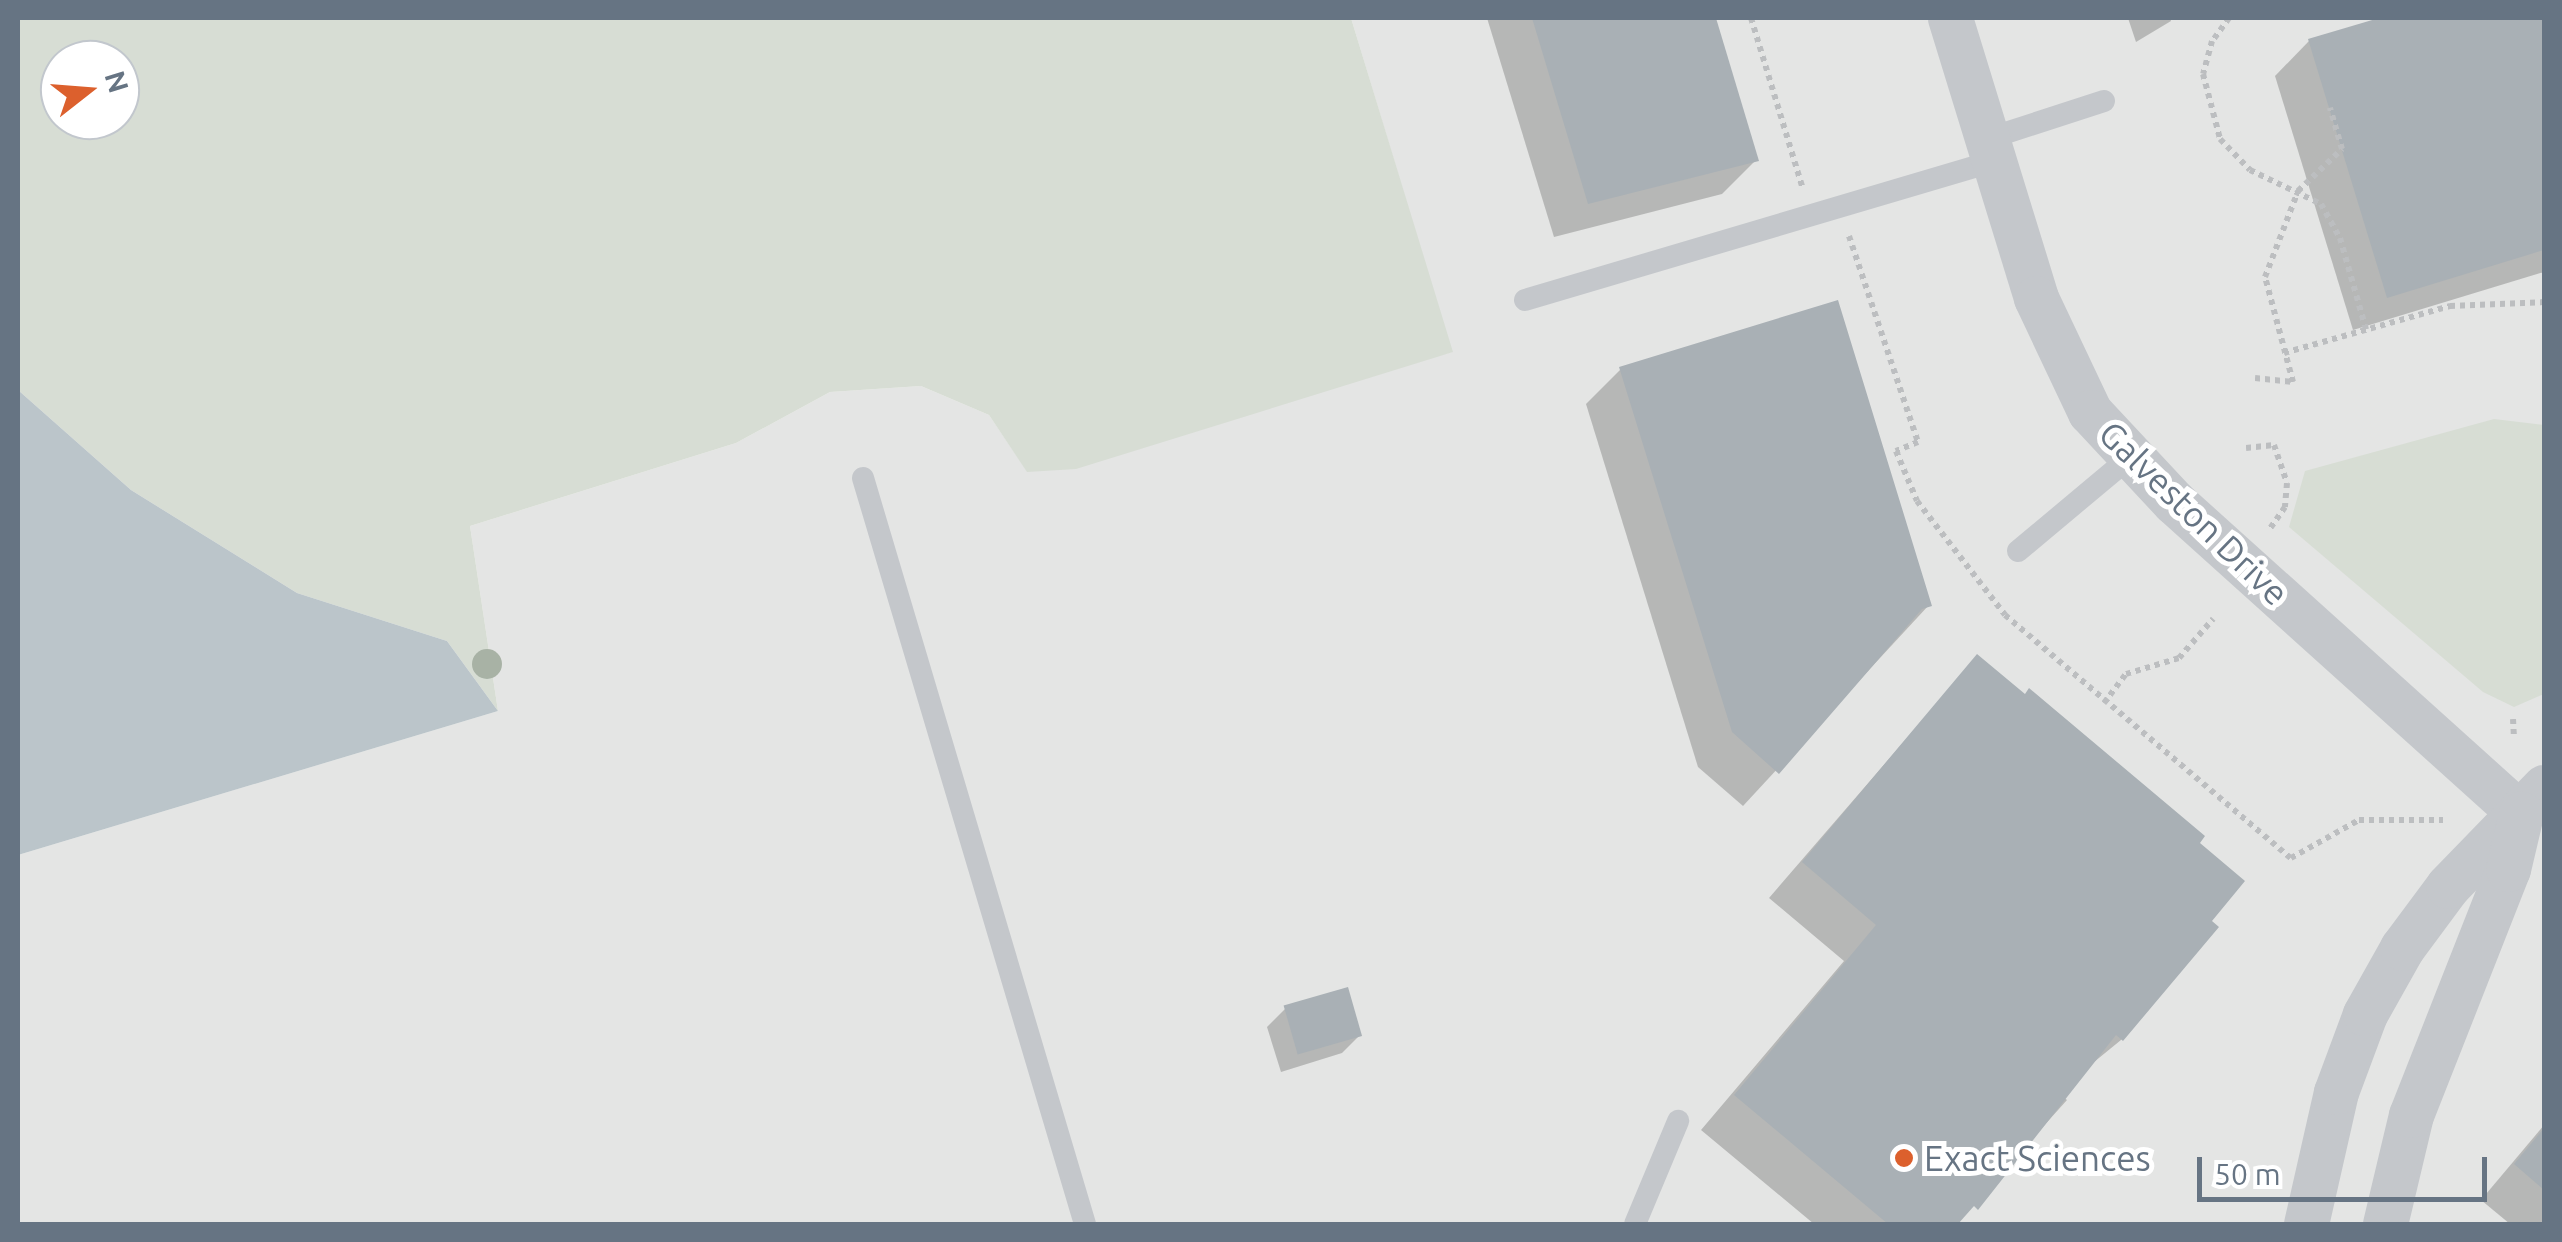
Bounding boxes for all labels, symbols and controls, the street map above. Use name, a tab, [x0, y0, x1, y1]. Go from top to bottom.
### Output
north arrow	[40, 40, 140, 140]
text: N	[99, 67, 135, 96]
street label: Galveston Drive	[2091, 412, 2297, 614]
place label: Exact Sciences	[1924, 1137, 2151, 1179]
scale bar	[2202, 1137, 2492, 1199]
marker: Exact Sciences	[1893, 1147, 1915, 1169]
text: 50 m	[2214, 1157, 2281, 1191]

